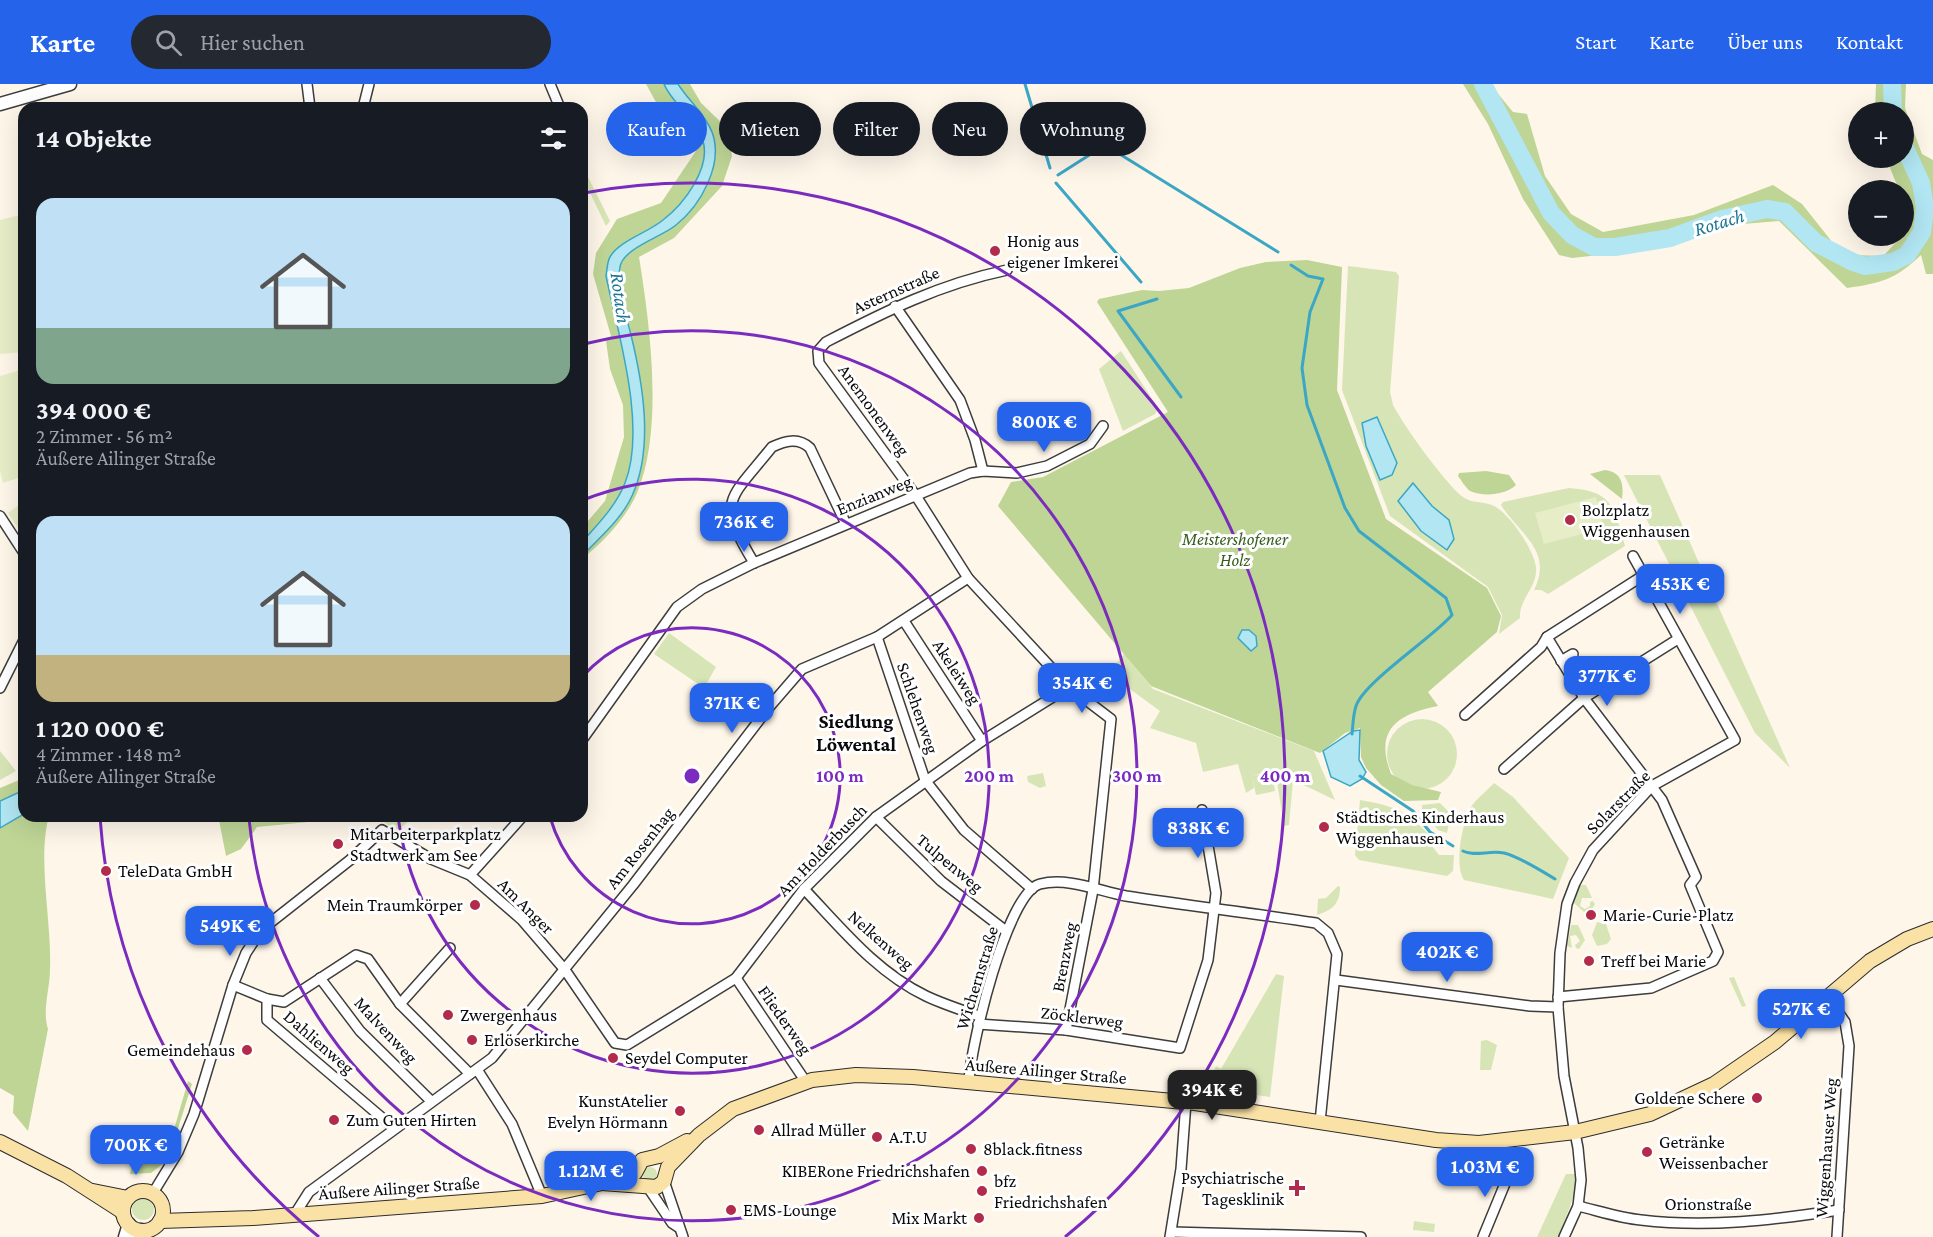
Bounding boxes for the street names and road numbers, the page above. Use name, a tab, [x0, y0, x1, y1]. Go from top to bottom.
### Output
street label: Asternstraße	[850, 262, 942, 318]
street label: Anemonenweg	[834, 360, 914, 460]
street label: Enzianweg	[833, 471, 915, 519]
street label: Akeleiweg	[929, 636, 986, 709]
street label: Schlehenweg	[893, 660, 943, 756]
street label: Solarstraße	[1582, 766, 1654, 838]
street label: Am Holderbusch	[773, 800, 871, 900]
street label: Am Rosenhag	[602, 803, 678, 893]
street label: Tulpenweg	[913, 829, 988, 897]
street label: Am Anger	[494, 874, 559, 939]
street label: Nelkenweg	[844, 906, 918, 974]
street label: Brenzweg	[1047, 920, 1081, 994]
street label: Wichernstraße	[952, 924, 1002, 1032]
street label: Fliederweg	[754, 982, 816, 1059]
street label: Malvenweg	[350, 993, 422, 1068]
street label: Zöcklerweg	[1040, 1002, 1125, 1032]
street label: Dahlienweg	[280, 1006, 358, 1078]
street label: Äußere Ailinger Straße	[965, 1054, 1128, 1088]
street label: Wiggenhauser Weg	[1811, 1077, 1841, 1219]
street label: Äußere Ailinger Straße	[318, 1172, 481, 1204]
street label: Orionstraße	[1664, 1194, 1752, 1214]

